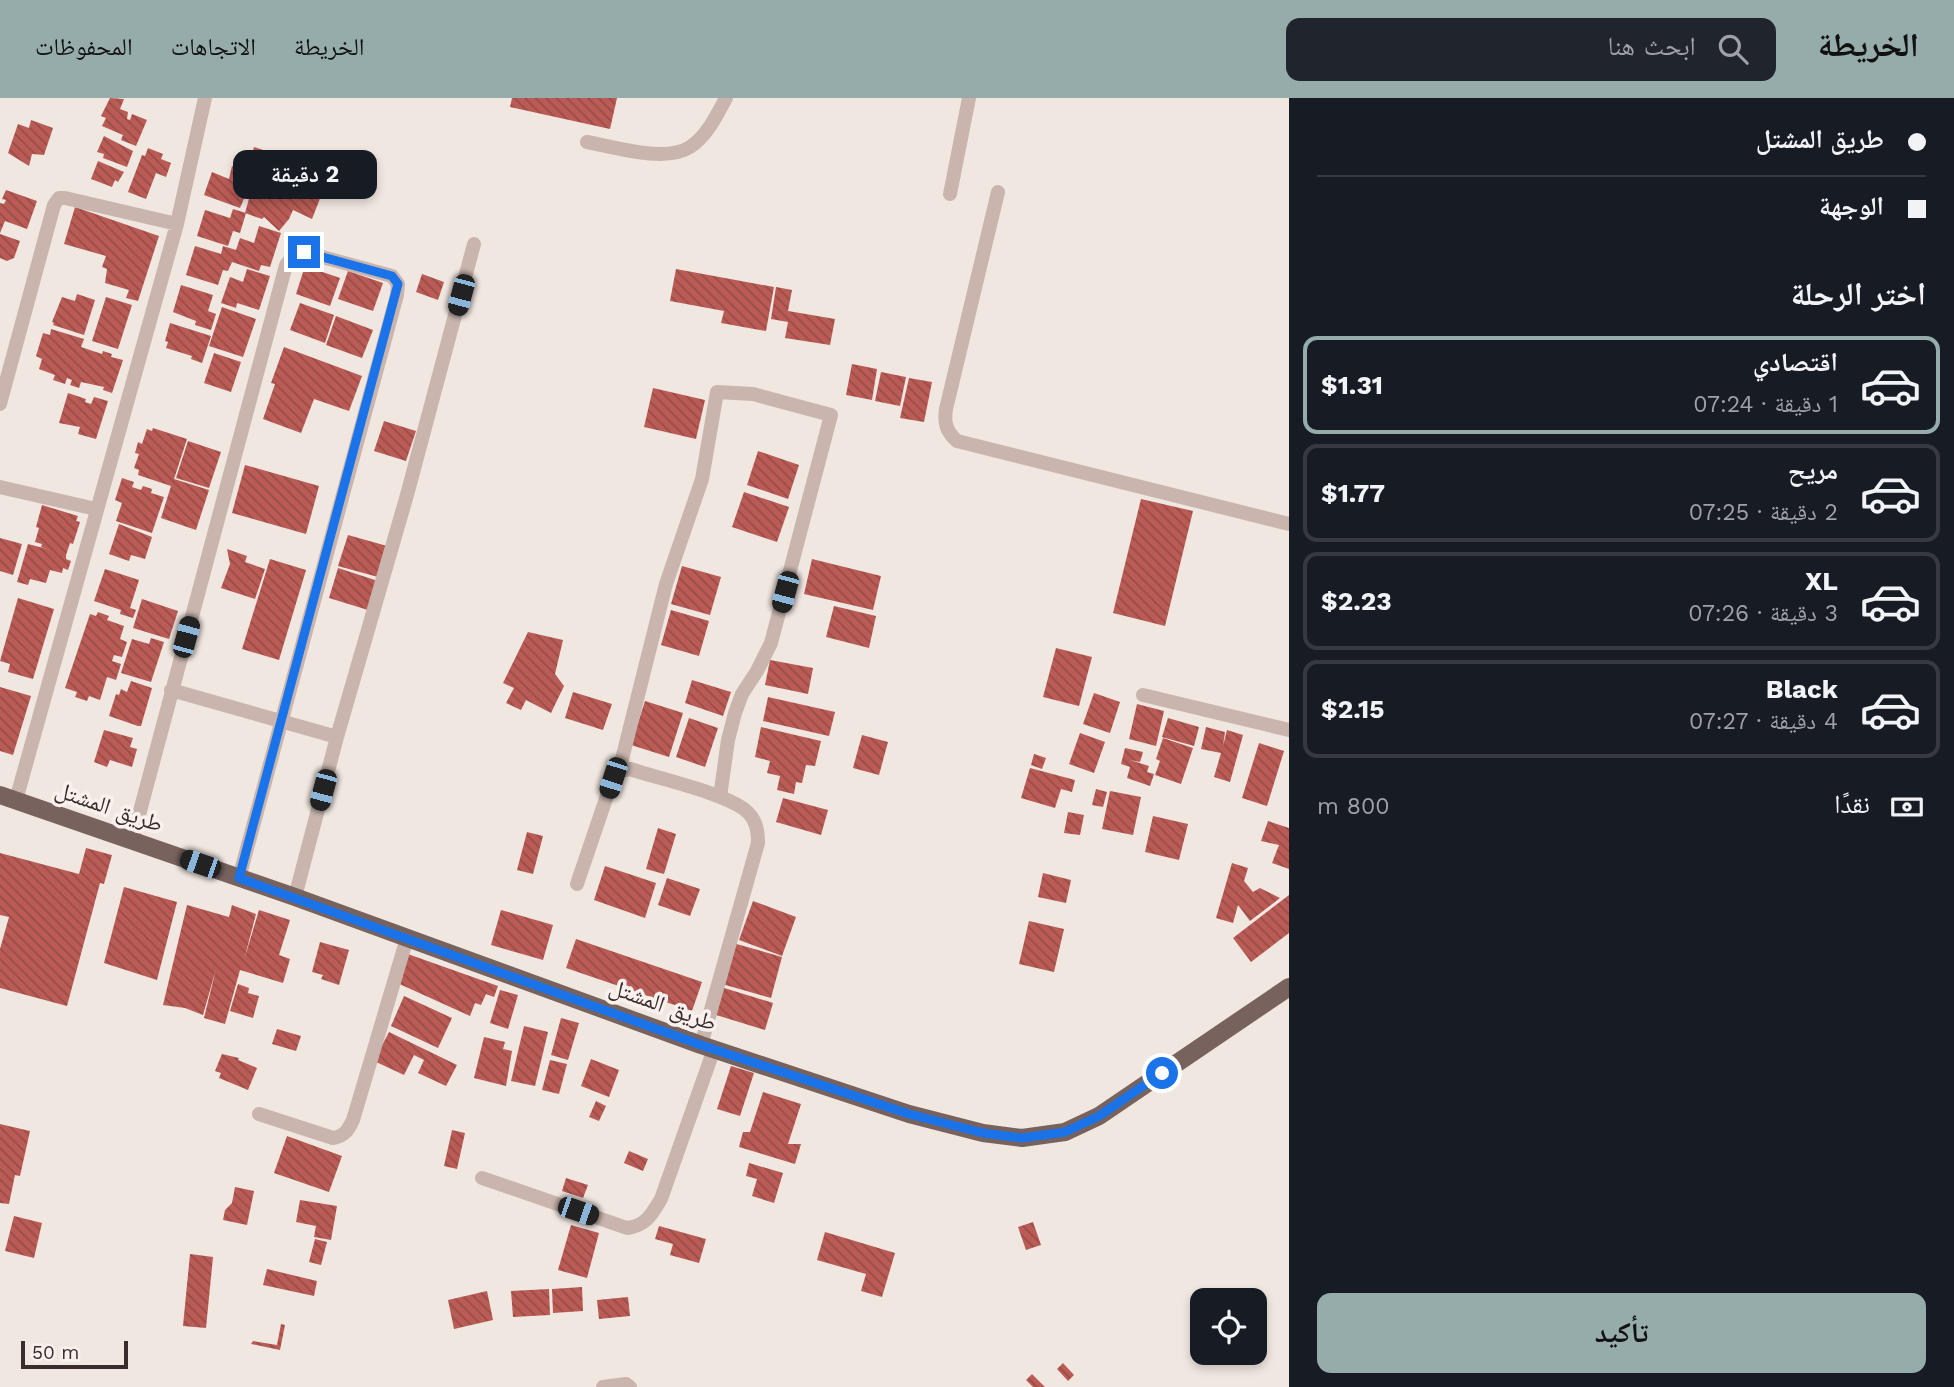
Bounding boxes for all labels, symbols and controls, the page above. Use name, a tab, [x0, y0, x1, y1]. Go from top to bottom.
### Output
search box	[1286, 18, 1776, 81]
text: الخريطة	[1818, 25, 1919, 64]
icon: search	[1714, 30, 1752, 68]
text: ابحث هنا	[1608, 31, 1696, 61]
text: المحفوظات	[35, 33, 133, 61]
text: الاتجاهات	[171, 33, 256, 61]
text: الخريطة	[294, 33, 365, 61]
text: طريق المشتل	[1756, 124, 1884, 154]
callout: 2 دقيقة	[232, 150, 376, 200]
text: 2 دقيقة	[271, 161, 339, 188]
text: الوجهة	[1819, 191, 1884, 221]
route end	[288, 236, 320, 268]
car	[446, 272, 477, 318]
text: اختر الرحلة	[1791, 275, 1926, 313]
text: اقتصادي	[1753, 347, 1838, 377]
icon: car	[1859, 354, 1922, 417]
text: $1.31	[1321, 370, 1383, 400]
text: 1 دقيقة · 07:24	[1693, 391, 1838, 418]
text: مريح	[1788, 455, 1838, 485]
icon: car	[1859, 462, 1922, 525]
text: $1.77	[1321, 478, 1385, 508]
text: 2 دقيقة · 07:25	[1689, 499, 1838, 526]
text: XL	[1805, 566, 1838, 596]
car	[770, 569, 801, 615]
icon: car	[1859, 570, 1922, 633]
text: $2.23	[1321, 586, 1392, 616]
text: 3 دقيقة · 07:26	[1688, 600, 1838, 627]
car	[171, 614, 202, 660]
text: Black	[1766, 674, 1838, 704]
icon: car	[1859, 678, 1922, 741]
text: $2.15	[1321, 694, 1384, 724]
text: 4 دقيقة · 07:27	[1689, 708, 1838, 735]
car	[597, 755, 630, 801]
car	[308, 767, 339, 813]
street label: طريق المشتل	[52, 776, 166, 838]
icon: cash	[1888, 788, 1926, 826]
text: نقدًا	[1834, 789, 1870, 819]
text: 800 m	[1317, 793, 1390, 820]
car	[177, 847, 224, 881]
street label: طريق المشتل	[606, 973, 720, 1037]
route start	[1146, 1057, 1178, 1089]
car	[555, 1194, 602, 1228]
map controls	[1190, 1288, 1267, 1365]
button: locate	[1190, 1288, 1267, 1365]
button: تأكيد	[1317, 1293, 1926, 1373]
scale bar	[21, 1338, 128, 1370]
text: 50 m	[32, 1341, 79, 1364]

